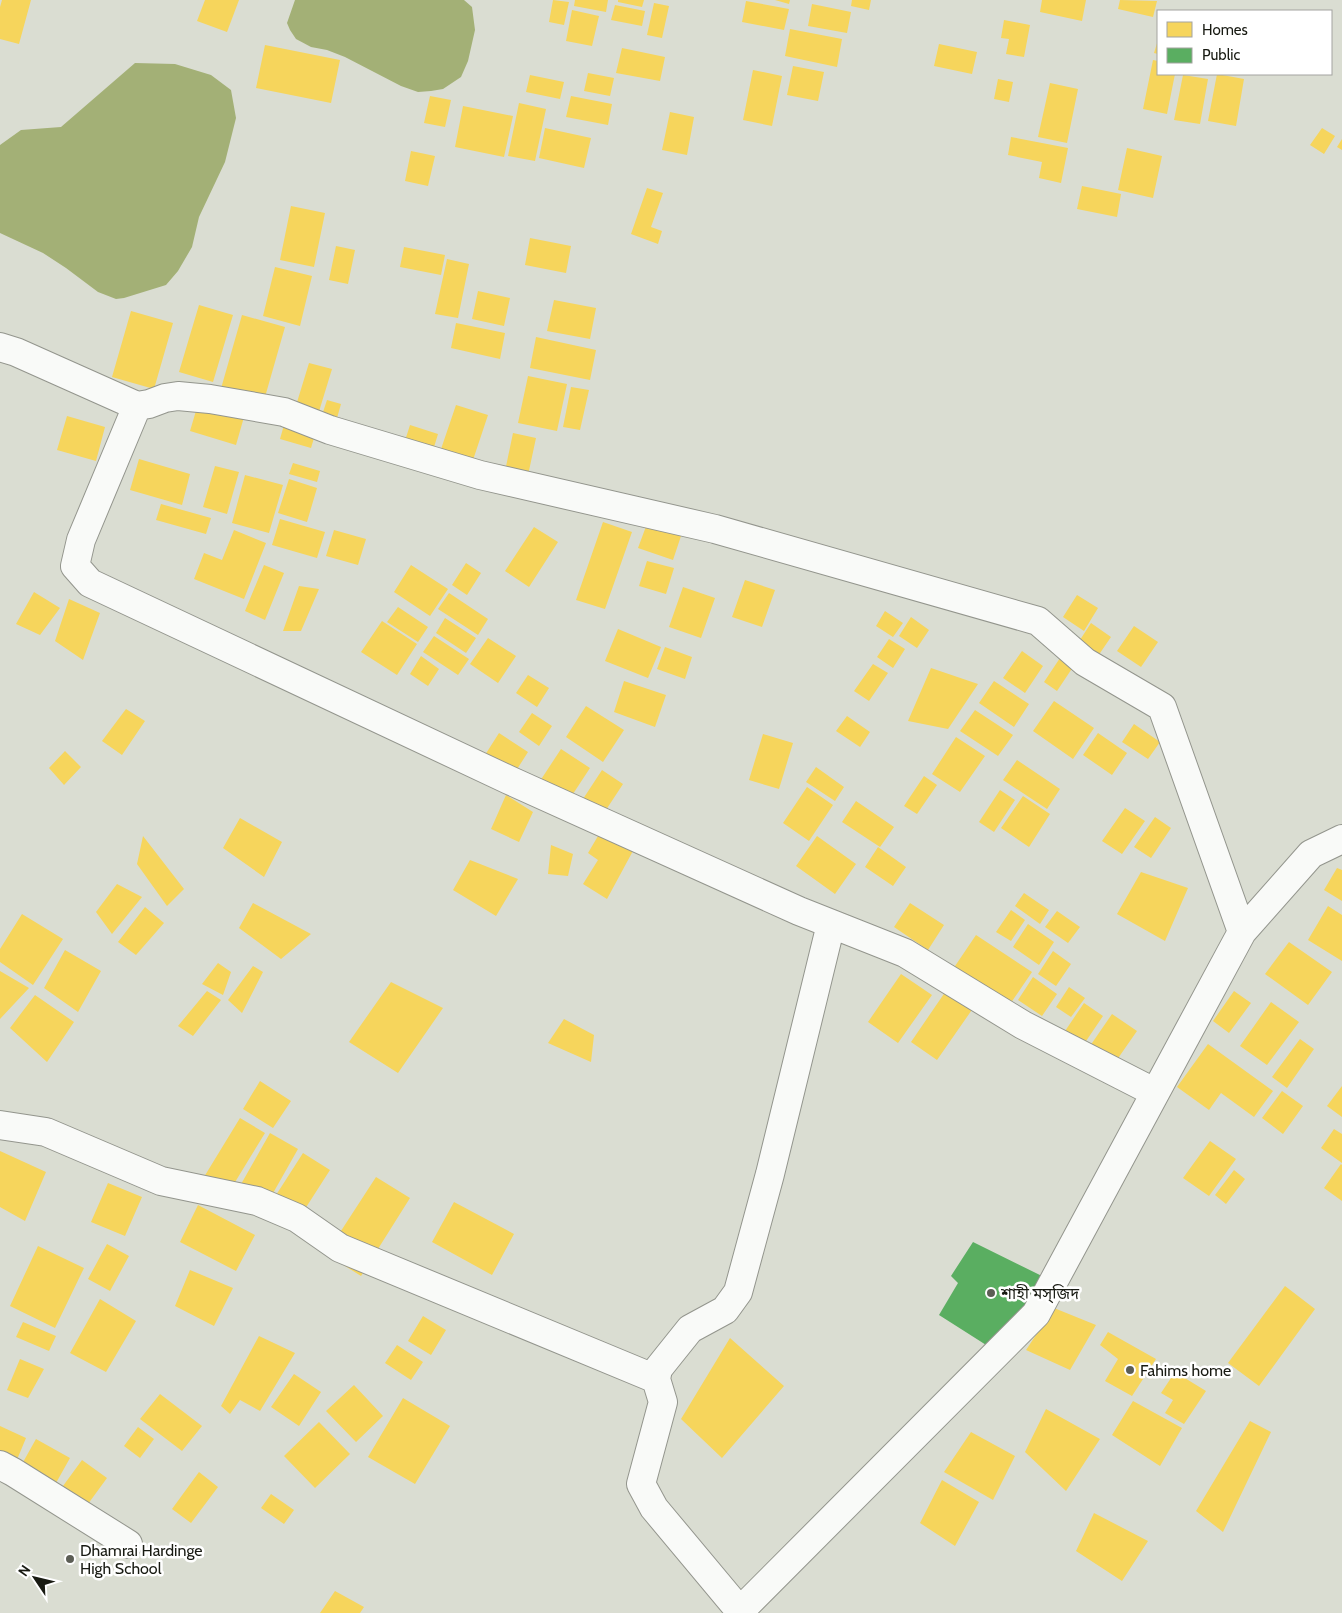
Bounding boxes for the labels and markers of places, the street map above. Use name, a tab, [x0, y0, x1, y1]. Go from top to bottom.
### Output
place label: শাহী মস্জিদ	[1000, 1284, 1080, 1304]
marker: শাহী মস্জিদ	[985, 1287, 997, 1299]
place label: Fahims home	[1140, 1361, 1231, 1380]
marker: Fahims home	[1124, 1364, 1136, 1376]
place label: Dhamrai Hardinge High School	[80, 1541, 203, 1578]
marker: Dhamrai Hardinge High School	[64, 1553, 76, 1565]

